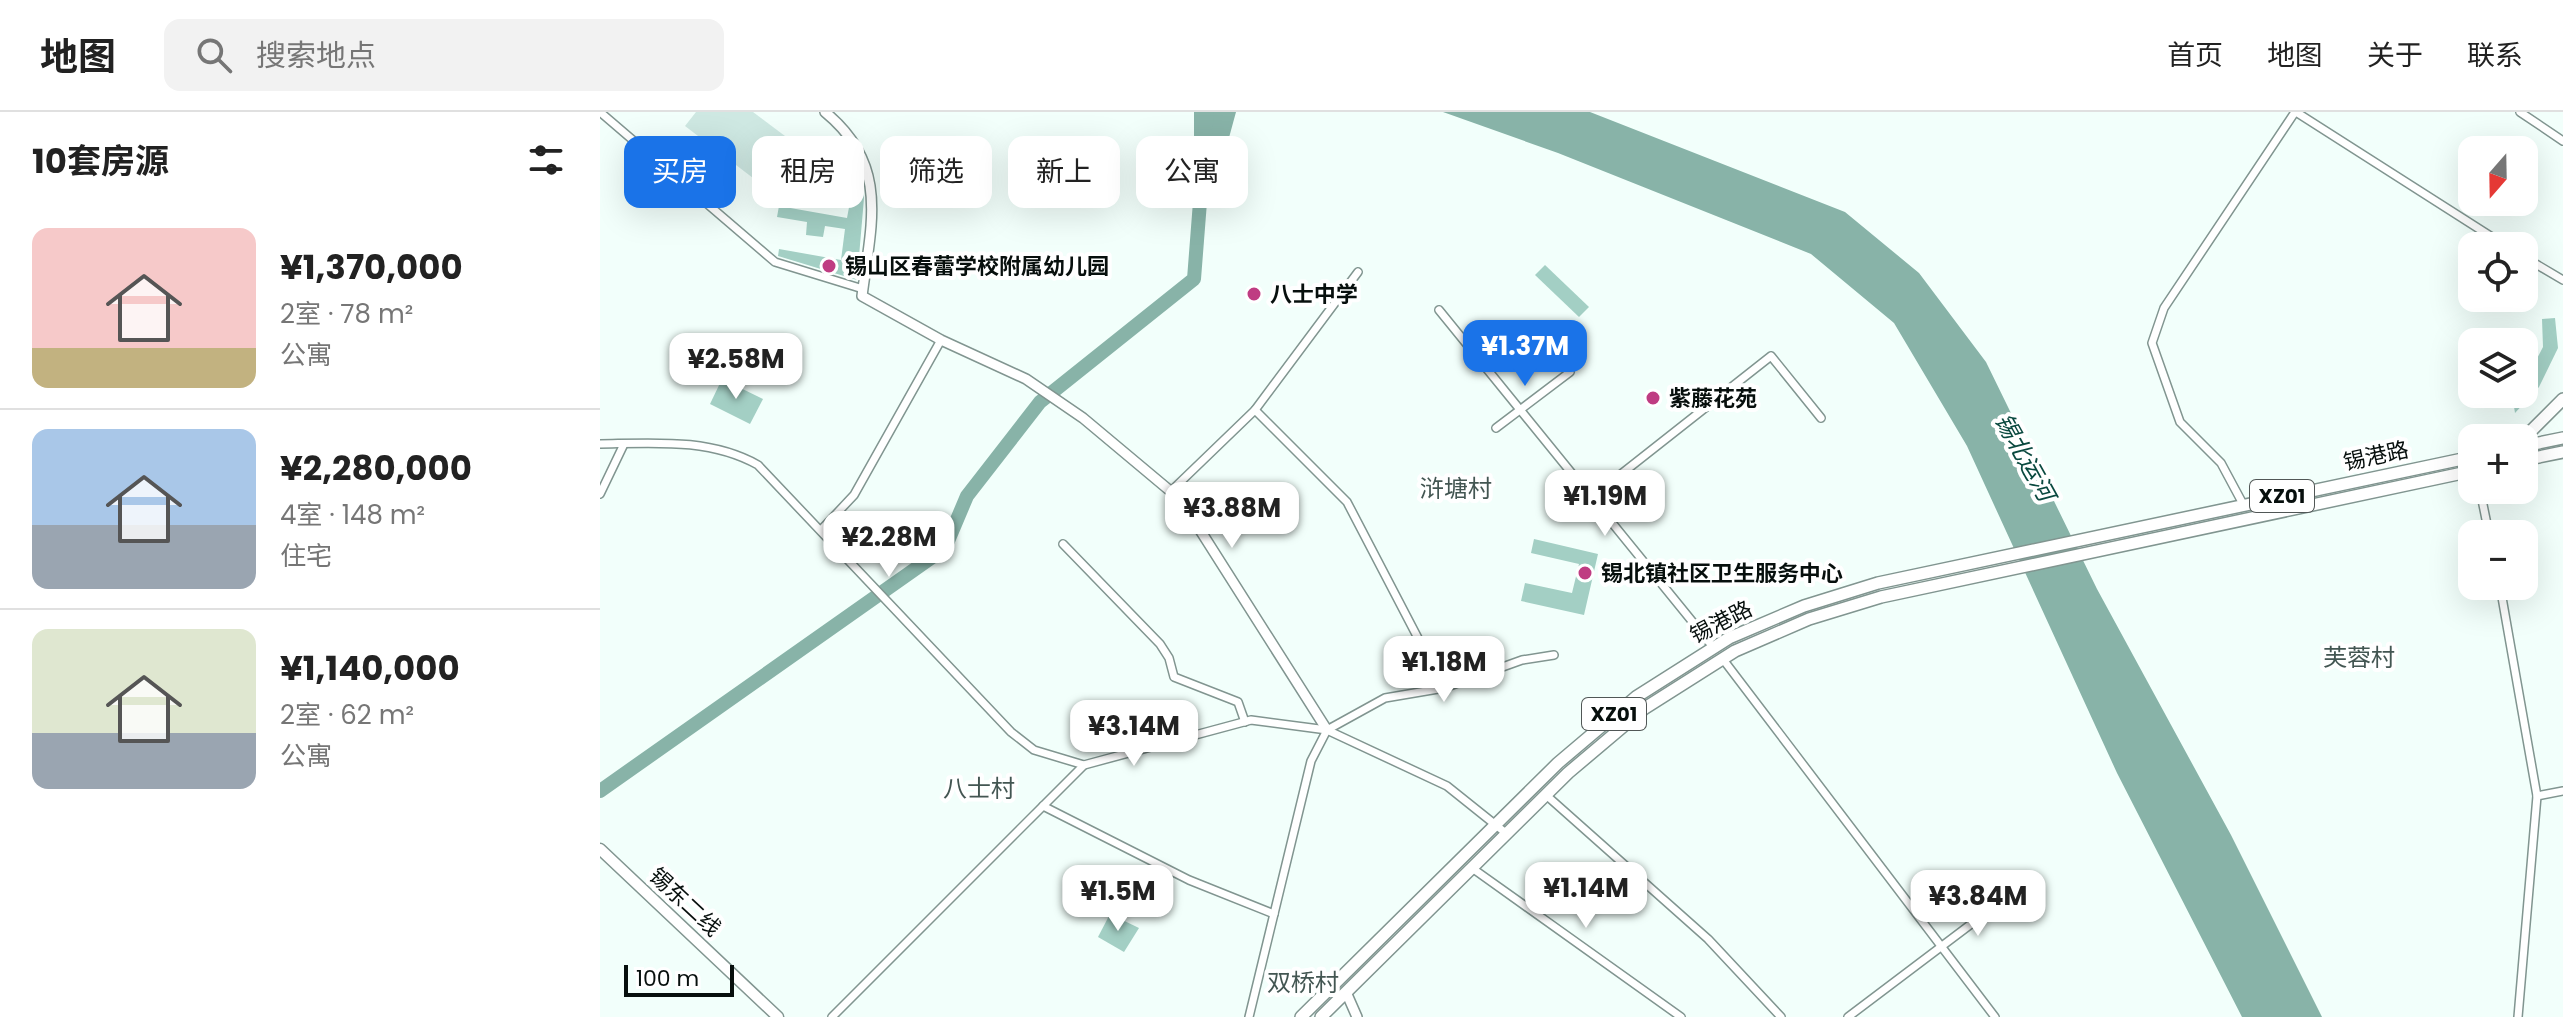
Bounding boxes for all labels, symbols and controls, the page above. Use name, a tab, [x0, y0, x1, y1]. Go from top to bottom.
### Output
search box	[164, 19, 724, 91]
text: 地图	[40, 30, 116, 83]
icon: search	[192, 33, 236, 77]
text: 搜索地点	[256, 34, 376, 77]
text: 首页	[2167, 36, 2223, 75]
text: 地图	[2267, 36, 2323, 75]
text: 关于	[2367, 36, 2423, 75]
text: 联系	[2467, 36, 2523, 75]
chip: 买房	[624, 136, 736, 208]
chip: 租房	[752, 136, 864, 208]
chip: 筛选	[880, 136, 992, 208]
chip: 新上	[1008, 136, 1120, 208]
chip: 公寓	[1136, 136, 1248, 208]
north arrow	[2458, 136, 2538, 216]
map controls	[2458, 136, 2538, 600]
text: 10套房源	[32, 137, 169, 185]
icon: filters	[524, 138, 568, 182]
button: locate	[2458, 232, 2538, 312]
text: ¥1,370,000	[280, 243, 463, 291]
place label: 锡山区春蕾学校附属幼儿园	[845, 251, 1109, 282]
marker: 锡山区春蕾学校附属幼儿园	[820, 257, 838, 275]
icon: home	[96, 260, 192, 356]
place label: 八士中学	[1270, 279, 1358, 310]
marker: 八士中学	[1245, 285, 1263, 303]
text: 2室 · 78 m²	[280, 296, 413, 332]
pin: ¥1.37M	[1460, 320, 1590, 388]
text: ¥1.37M	[1481, 328, 1569, 364]
button: layers	[2458, 328, 2538, 408]
pin: ¥2.58M	[671, 333, 801, 401]
text: 公寓	[280, 337, 332, 373]
text: ¥2.58M	[687, 341, 785, 377]
place label: 紫藤花苑	[1669, 383, 1757, 414]
marker: 紫藤花苑	[1644, 389, 1662, 407]
water label: 锡北运河	[1987, 407, 2065, 510]
button: +	[2458, 424, 2538, 504]
street label: 锡港路	[2340, 434, 2412, 478]
text: ¥2,280,000	[280, 444, 472, 492]
icon: home	[96, 461, 192, 557]
pin: ¥1.19M	[1540, 470, 1670, 538]
district label: 浒塘村	[1420, 472, 1492, 505]
text: ¥1.19M	[1563, 478, 1647, 514]
road number: XZ01	[2250, 480, 2314, 512]
pin: ¥3.88M	[1167, 482, 1297, 550]
text: ¥3.88M	[1183, 490, 1281, 526]
text: 4室 · 148 m²	[280, 497, 425, 533]
pin: ¥2.28M	[824, 511, 954, 579]
text: ¥2.28M	[841, 519, 937, 555]
button: −	[2458, 520, 2538, 600]
text: 住宅	[280, 538, 332, 574]
place label: 锡北镇社区卫生服务中心	[1601, 558, 1843, 589]
marker: 锡北镇社区卫生服务中心	[1576, 564, 1594, 582]
street label: 锡港路	[1685, 593, 1757, 651]
pin: ¥1.18M	[1379, 636, 1509, 704]
district label: 芙蓉村	[2323, 641, 2395, 674]
text: ¥1,140,000	[280, 644, 460, 692]
text: ¥1.18M	[1401, 644, 1487, 680]
icon: home	[96, 661, 192, 757]
text: 2室 · 62 m²	[280, 697, 414, 733]
road number: XZ01	[1582, 698, 1646, 730]
pin: ¥3.14M	[1069, 700, 1199, 768]
text: ¥3.14M	[1088, 708, 1180, 744]
text: 公寓	[280, 738, 332, 774]
district label: 八士村	[943, 772, 1015, 805]
street label: 锡东二线	[642, 861, 728, 943]
pin: ¥1.14M	[1521, 862, 1651, 930]
pin: ¥1.5M	[1062, 865, 1174, 933]
text: ¥1.14M	[1543, 870, 1629, 906]
pin: ¥3.84M	[1913, 870, 2043, 938]
text: ¥1.5M	[1080, 873, 1156, 909]
text: ¥3.84M	[1929, 878, 2027, 914]
scale bar	[624, 961, 734, 997]
text: 100 m	[636, 963, 699, 994]
district label: 双桥村	[1267, 966, 1339, 999]

